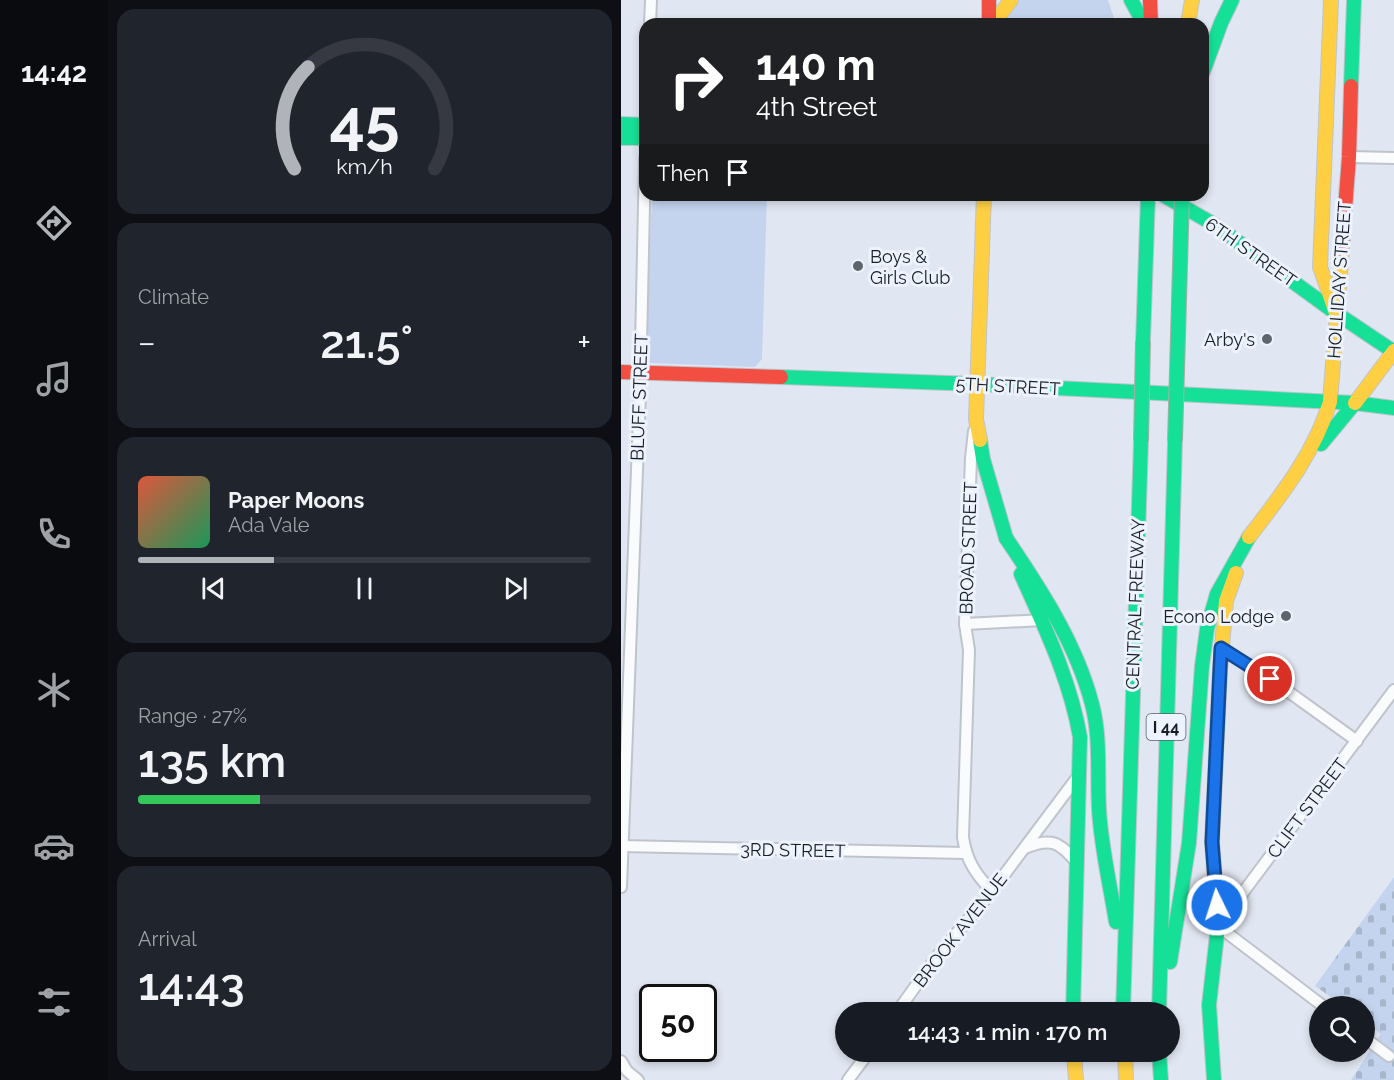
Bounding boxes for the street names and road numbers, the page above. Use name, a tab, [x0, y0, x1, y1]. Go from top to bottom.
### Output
street label: HOLLIDAY STREET	[1323, 201, 1355, 359]
street label: 6TH STREET	[1201, 213, 1301, 291]
street label: BLUFF STREET	[626, 333, 652, 461]
street label: 5TH STREET	[955, 373, 1061, 399]
street label: BROAD STREET	[955, 481, 981, 615]
street label: CENTRAL FREEWAY	[1122, 518, 1148, 690]
road number: I 44	[1147, 714, 1185, 740]
street label: CLIFT STREET	[1263, 754, 1351, 862]
street label: 3RD STREET	[740, 839, 846, 861]
street label: BROOK AVENUE	[909, 869, 1011, 991]

